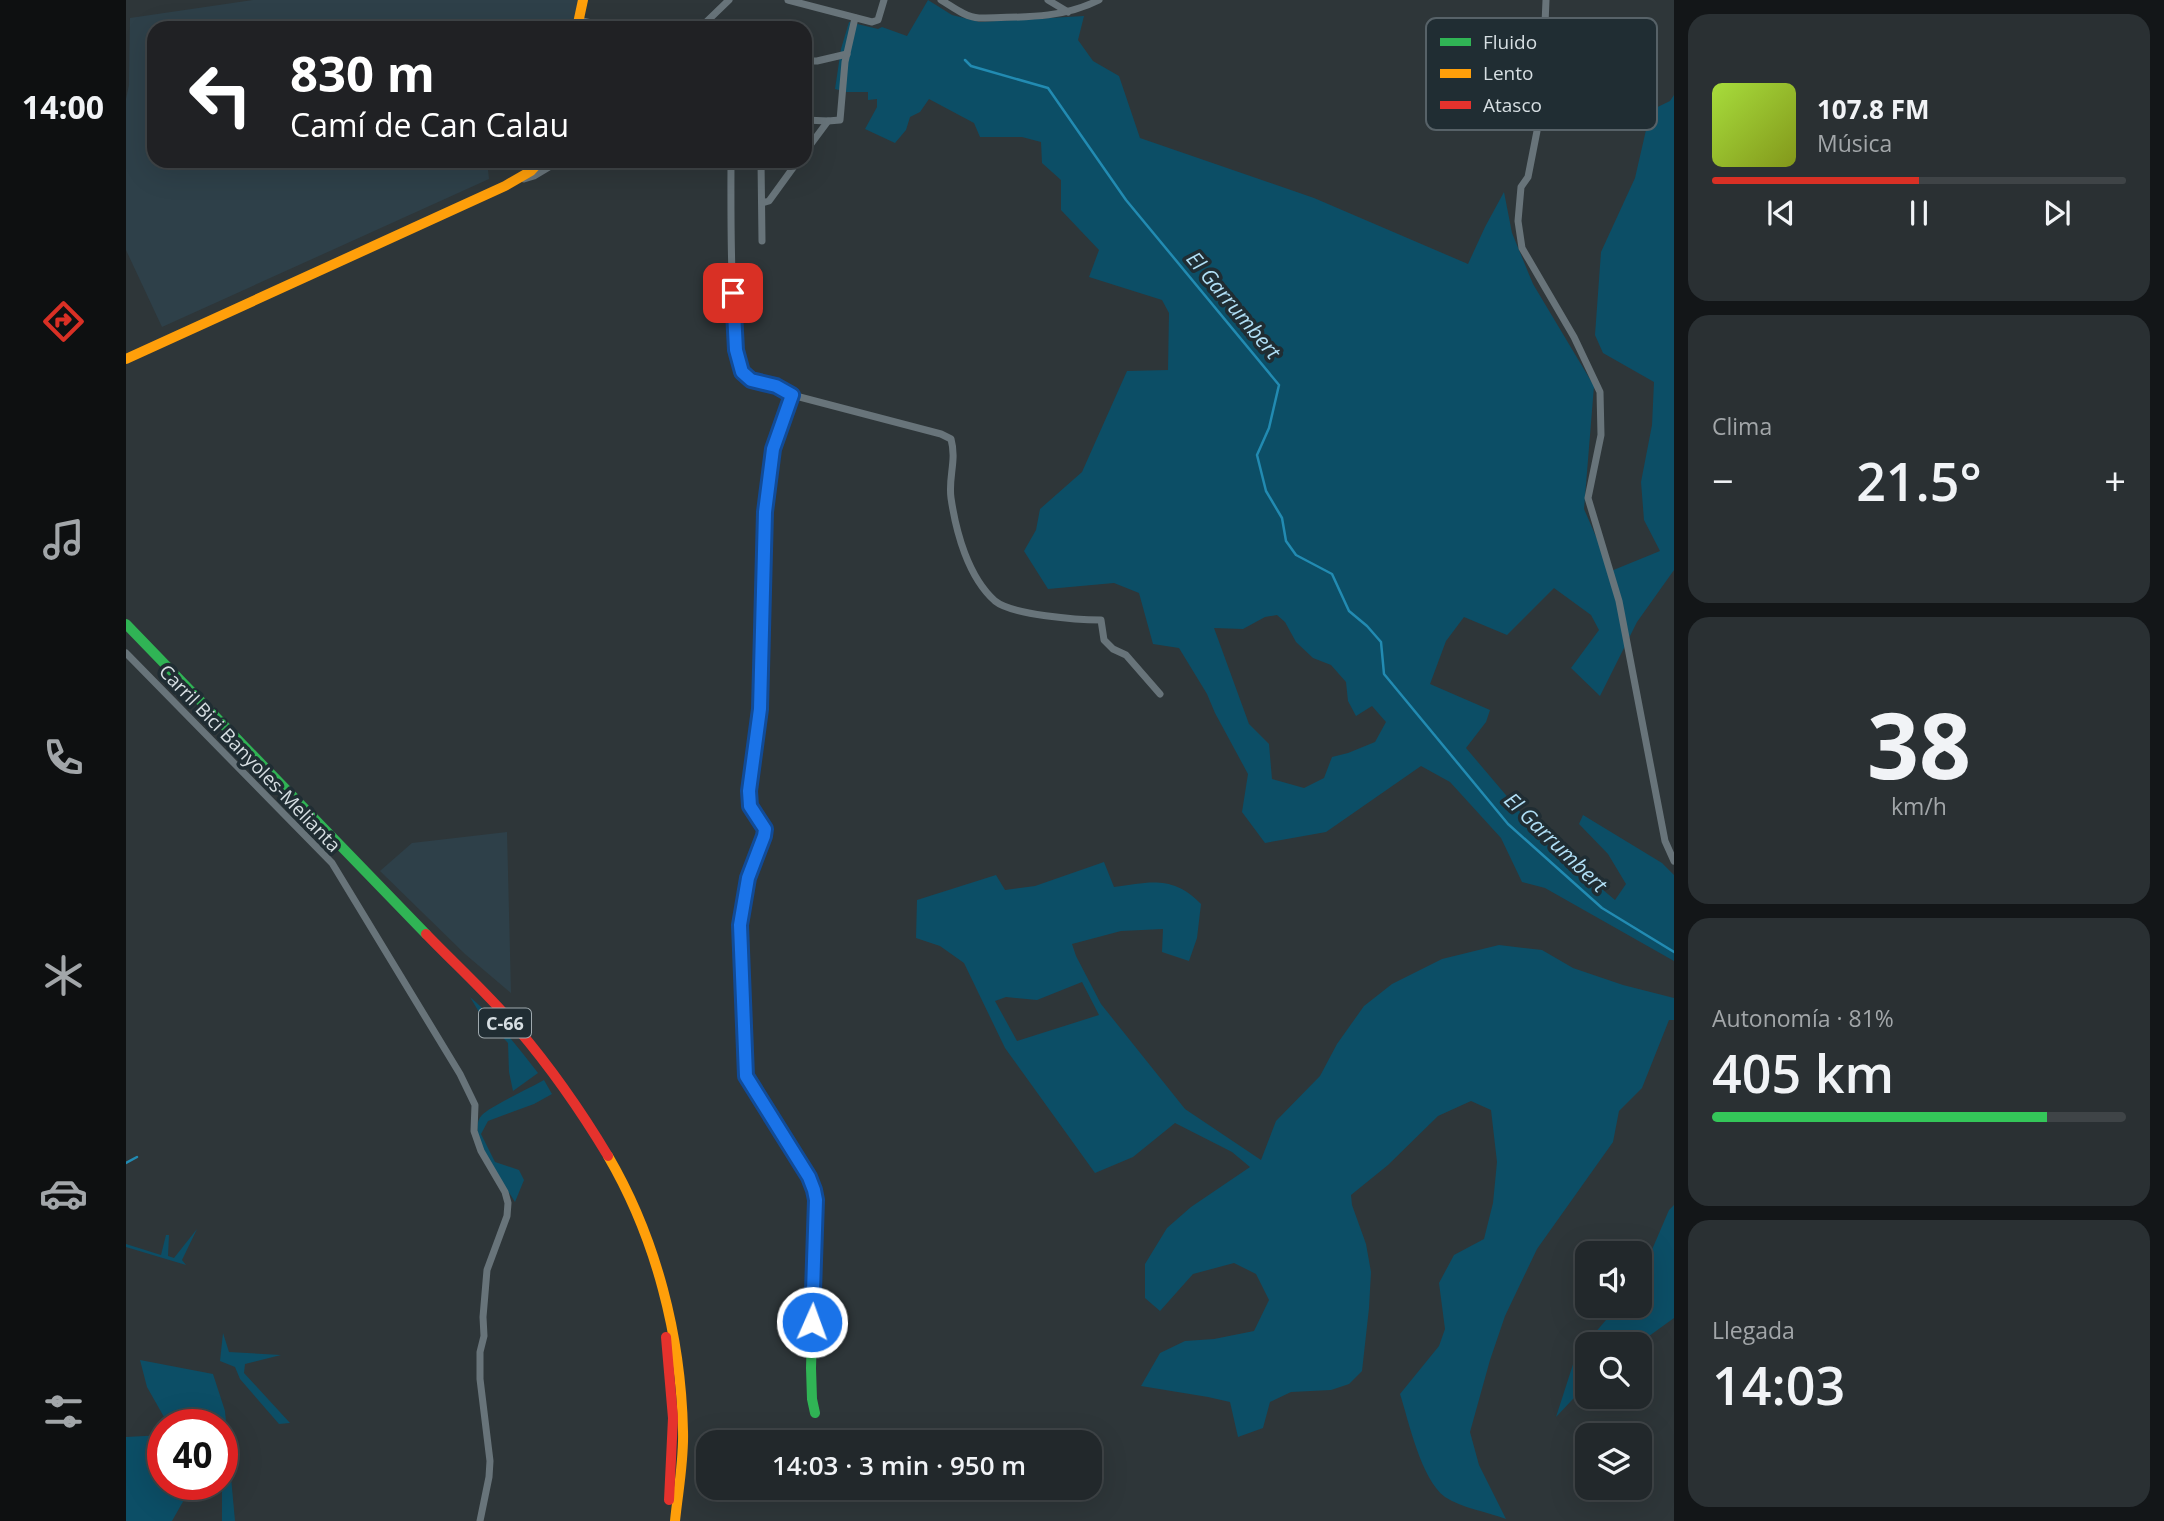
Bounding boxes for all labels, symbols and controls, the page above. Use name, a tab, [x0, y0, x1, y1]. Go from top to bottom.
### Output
legend	[1426, 18, 1657, 130]
text: Fluido	[1483, 29, 1537, 55]
text: 830 m	[290, 40, 435, 106]
icon: left	[175, 49, 266, 140]
text: Lento	[1483, 60, 1533, 86]
text: 14:00	[22, 85, 104, 128]
text: 107.8 FM	[1817, 91, 1929, 127]
text: Atasco	[1483, 92, 1542, 118]
text: Camí de Can Calau	[290, 103, 569, 146]
text: Música	[1817, 127, 1892, 159]
icon: previous	[1762, 194, 1800, 232]
icon: pause	[1900, 194, 1938, 232]
icon: next	[2038, 194, 2076, 232]
water label: El Garrumbert	[1181, 245, 1288, 366]
pin	[703, 263, 763, 323]
icon: arrive	[714, 274, 752, 312]
icon: directions	[39, 297, 88, 346]
text: Clima	[1712, 410, 1772, 442]
text: 21.5°	[1856, 445, 1982, 516]
text: −	[1712, 454, 1734, 506]
text: +	[2104, 454, 2126, 506]
icon: music	[39, 515, 88, 564]
street label: Carril Bici Banyoles-Melianta	[153, 659, 347, 857]
text: 38	[1867, 682, 1971, 806]
icon: phone	[39, 733, 88, 782]
water label: El Garrumbert	[1499, 786, 1614, 899]
text: km/h	[1891, 790, 1947, 822]
icon: climate	[39, 951, 88, 1000]
text: Autonomía · 81%	[1712, 1002, 1894, 1034]
road number: C-66	[479, 1008, 531, 1038]
text: 405 km	[1712, 1037, 1894, 1108]
icon: car	[39, 1169, 88, 1218]
map controls	[1575, 1241, 1652, 1500]
button: sound	[1575, 1241, 1652, 1318]
position arrow	[775, 1285, 849, 1359]
text: Llegada	[1712, 1314, 1795, 1346]
button: search	[1575, 1332, 1652, 1409]
text: 14:03	[1712, 1349, 1845, 1420]
icon: filters	[39, 1387, 88, 1436]
speed limit sign: 40	[147, 1409, 238, 1500]
button: layers	[1575, 1423, 1652, 1500]
text: 14:03 · 3 min · 950 m	[772, 1447, 1026, 1483]

